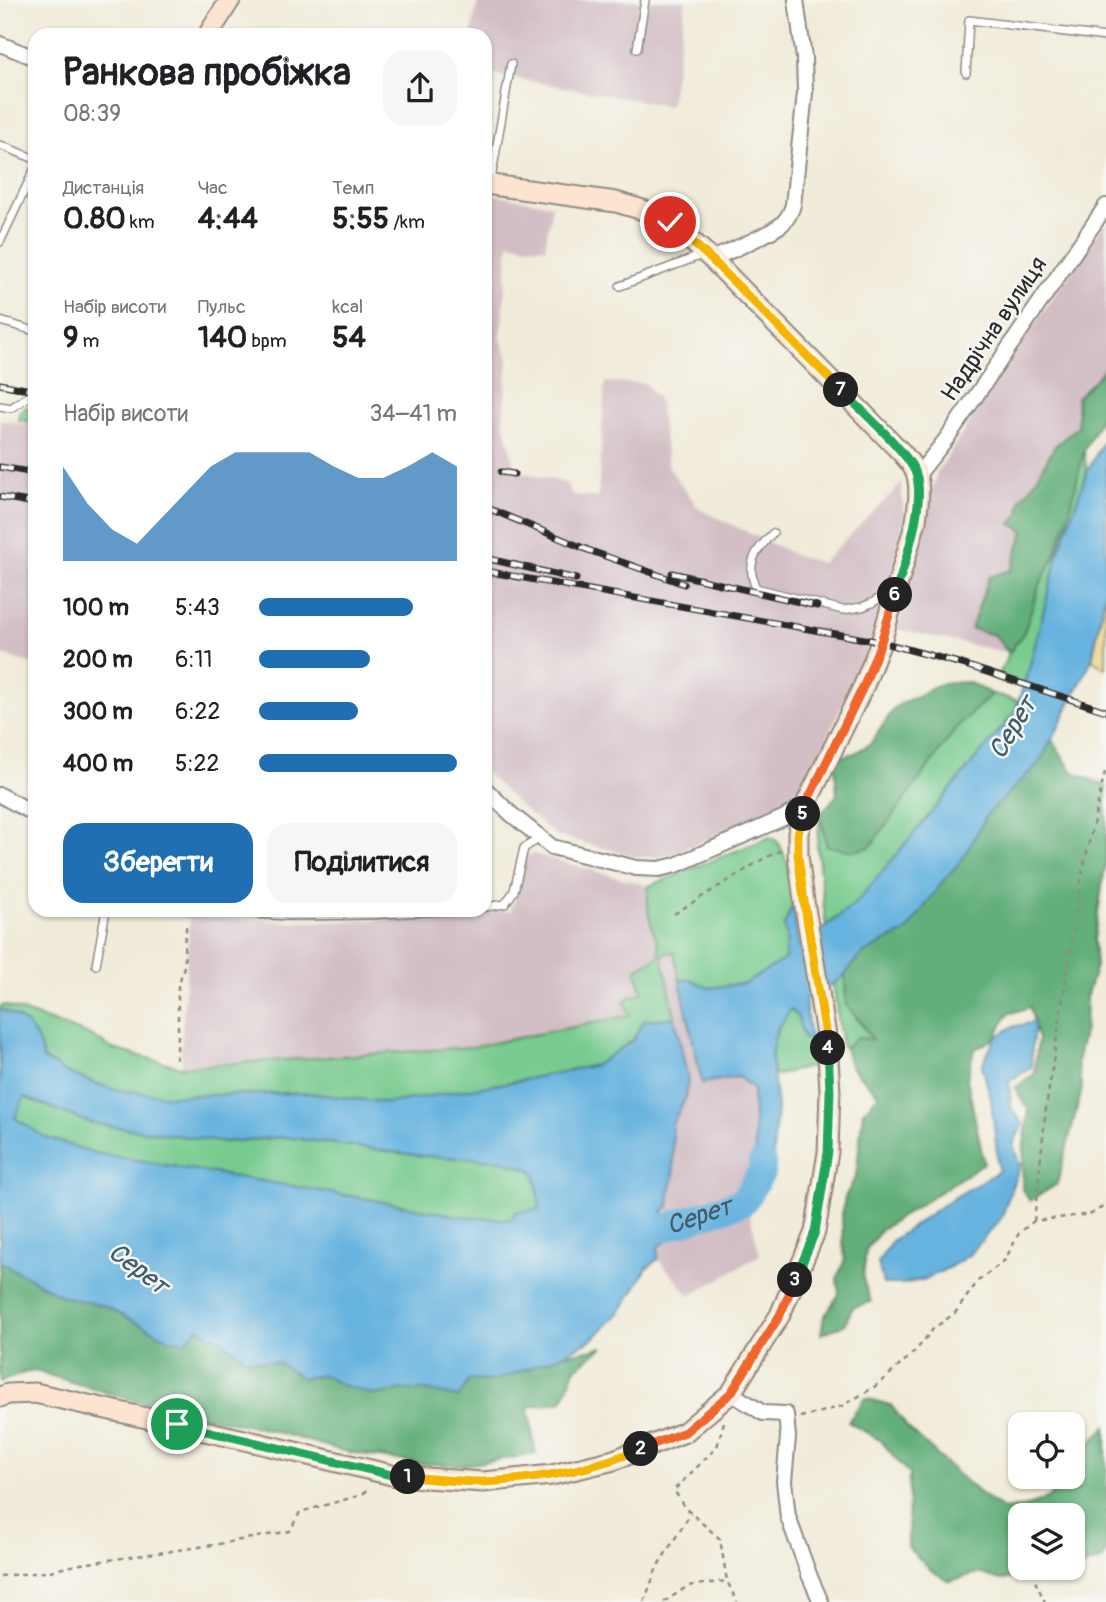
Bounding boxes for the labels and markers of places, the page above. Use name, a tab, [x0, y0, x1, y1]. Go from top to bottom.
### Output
pin	[640, 192, 700, 252]
pin: 7	[824, 372, 858, 408]
pin: 6	[878, 578, 912, 612]
pin: 5	[786, 796, 820, 832]
pin: 4	[810, 1030, 846, 1066]
pin: 3	[778, 1262, 812, 1298]
pin	[147, 1394, 207, 1454]
pin: 2	[624, 1432, 658, 1466]
pin: 1	[390, 1460, 426, 1494]

